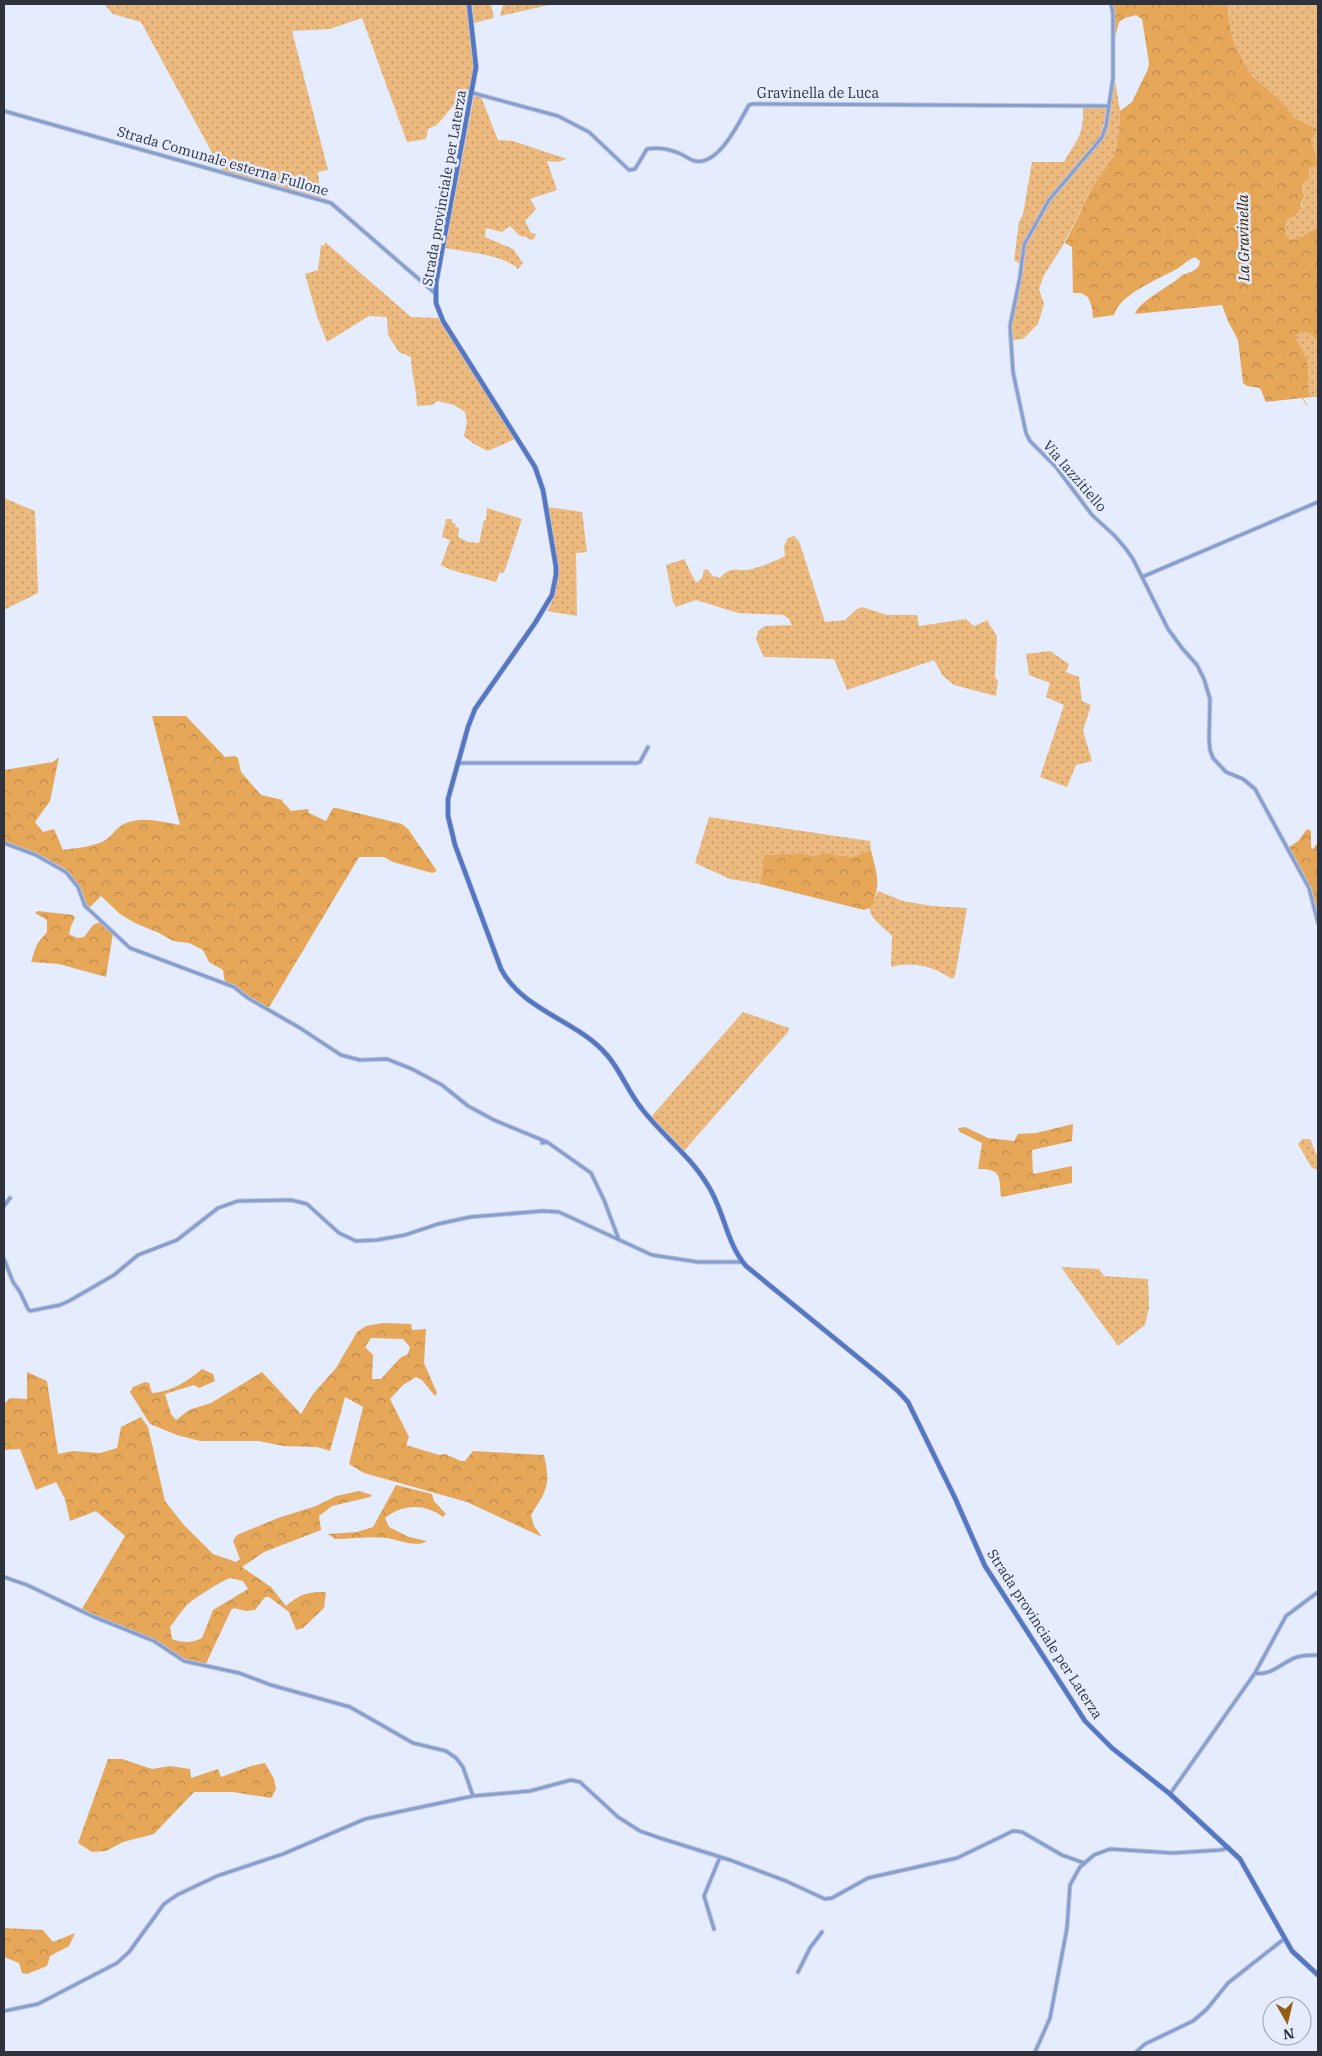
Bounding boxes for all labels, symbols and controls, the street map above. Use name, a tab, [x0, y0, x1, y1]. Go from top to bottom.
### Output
street label: Gravinella de Luca	[757, 84, 880, 102]
street label: Strada provinciale per Laterza	[418, 88, 470, 288]
street label: Strada Comunale esterna Fullone	[115, 122, 331, 200]
water label: La Gravinella	[1233, 193, 1253, 283]
street label: Via Iazzitiello	[1039, 437, 1111, 515]
street label: Strada provinciale per Laterza	[983, 1546, 1107, 1723]
north arrow	[1262, 1996, 1312, 2046]
text: N	[1282, 2024, 1296, 2044]

